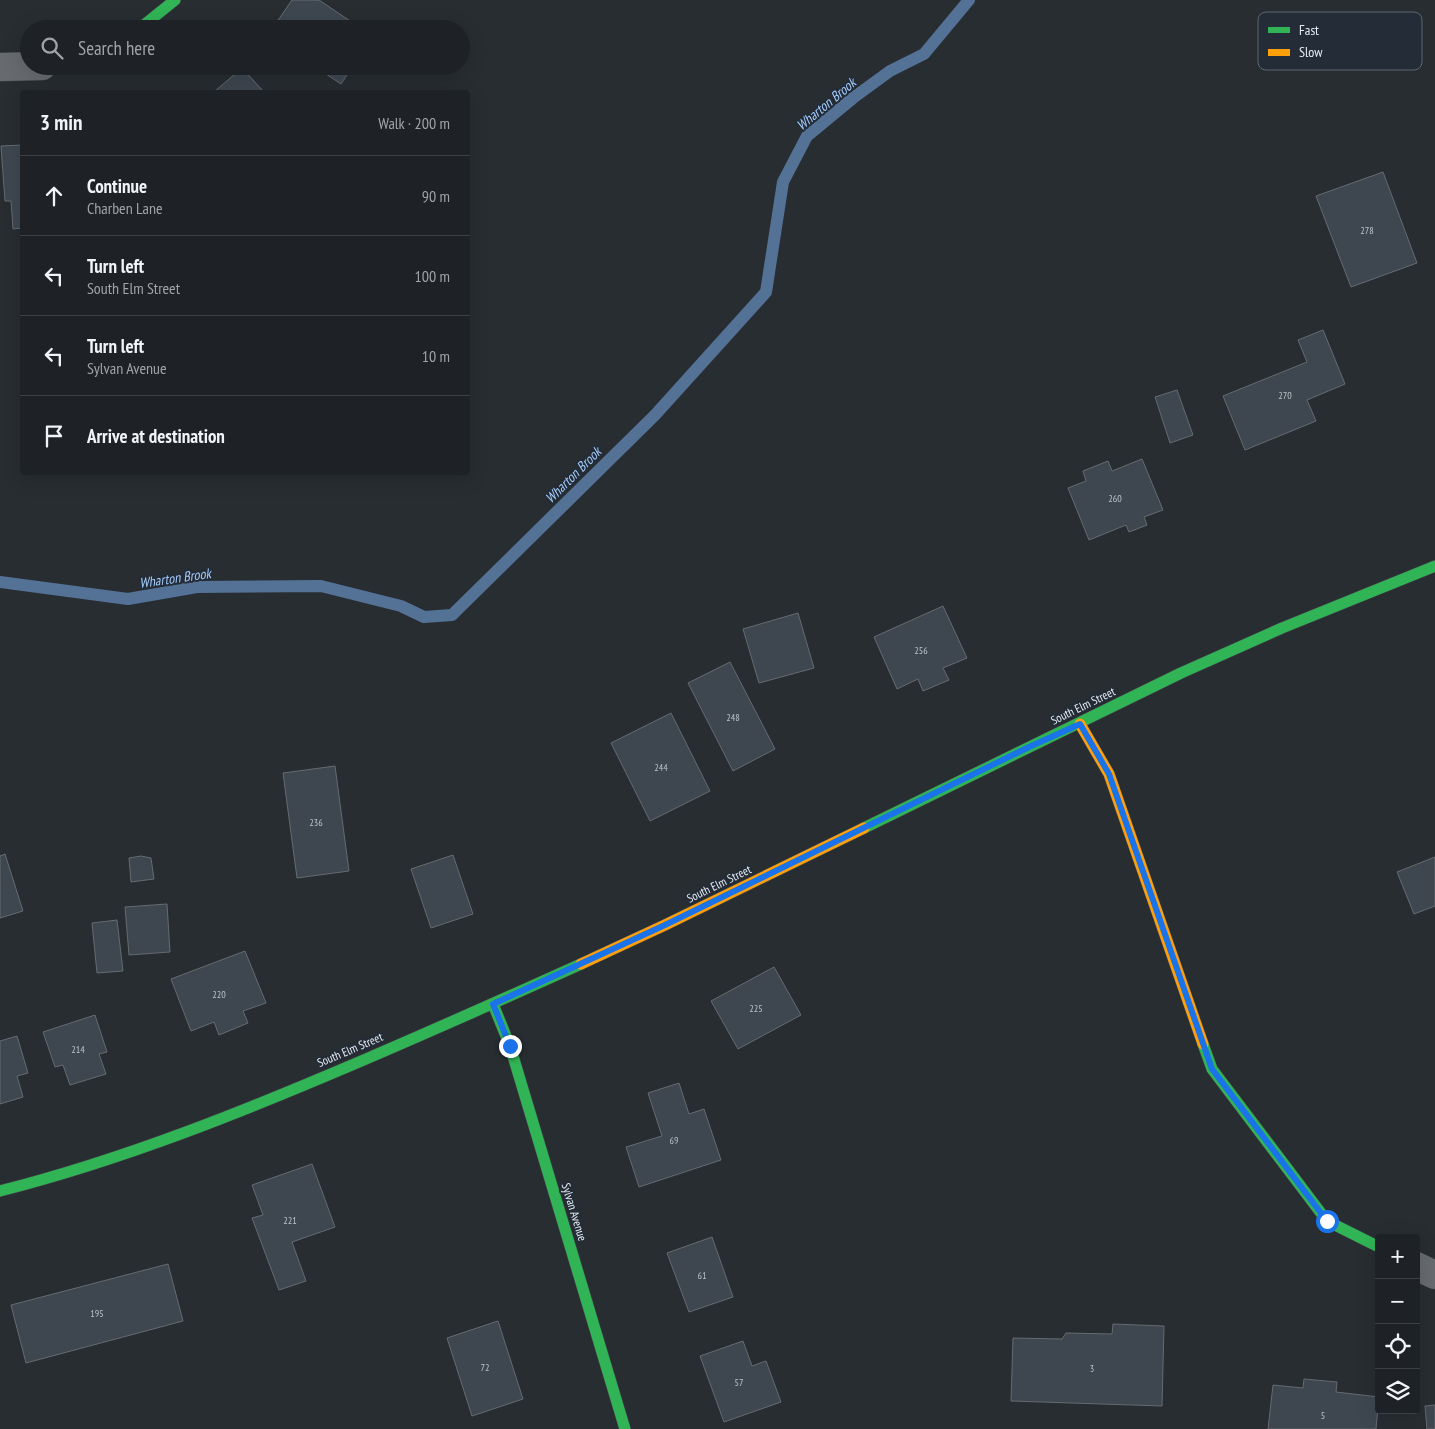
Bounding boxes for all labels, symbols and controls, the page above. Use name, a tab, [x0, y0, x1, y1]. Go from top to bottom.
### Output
legend	[1258, 12, 1422, 70]
search box	[20, 20, 470, 75]
text: Fast	[1299, 21, 1319, 39]
icon: search	[38, 34, 66, 62]
text: Search here	[78, 36, 155, 60]
text: Slow	[1299, 43, 1323, 61]
water label: Wharton Brook	[793, 73, 861, 134]
text: 3 min	[40, 109, 82, 136]
text: Walk · 200 m	[378, 113, 450, 133]
text: Continue	[87, 174, 147, 198]
icon: ahead	[40, 182, 68, 210]
text: 90 m	[422, 186, 450, 206]
text: Charben Lane	[87, 198, 163, 218]
house number: 278	[1360, 224, 1374, 237]
text: Turn left	[87, 254, 144, 278]
icon: left	[40, 262, 68, 290]
text: 100 m	[415, 266, 450, 286]
text: South Elm Street	[87, 278, 180, 298]
text: Turn left	[87, 334, 144, 358]
icon: left	[40, 342, 68, 370]
text: 10 m	[422, 346, 450, 366]
text: Sylvan Avenue	[87, 358, 167, 378]
house number: 270	[1278, 389, 1292, 402]
icon: arrive	[40, 422, 68, 450]
text: Arrive at destination	[87, 424, 225, 448]
water label: Wharton Brook	[541, 442, 606, 507]
house number: 260	[1108, 492, 1122, 505]
water label: Wharton Brook	[138, 564, 214, 592]
house number: 256	[914, 644, 928, 657]
street label: South Elm Street	[1048, 683, 1118, 728]
house number: 248	[726, 711, 740, 724]
house number: 244	[654, 761, 668, 774]
house number: 236	[309, 816, 323, 829]
street label: South Elm Street	[684, 861, 754, 906]
house number: 220	[212, 988, 226, 1001]
house number: 225	[749, 1002, 763, 1015]
street label: South Elm Street	[315, 1029, 385, 1070]
route end	[499, 1035, 522, 1058]
house number: 214	[71, 1043, 85, 1056]
house number: 69	[670, 1134, 679, 1147]
street label: Sylvan Avenue	[559, 1181, 590, 1243]
route start	[1316, 1210, 1339, 1233]
house number: 221	[283, 1214, 297, 1227]
map controls	[1375, 1234, 1420, 1414]
button: +	[1375, 1234, 1420, 1279]
house number: 61	[698, 1269, 707, 1282]
button: −	[1375, 1279, 1420, 1324]
house number: 195	[90, 1307, 104, 1320]
button: locate	[1375, 1324, 1420, 1369]
house number: 72	[481, 1361, 490, 1374]
house number: 3	[1090, 1362, 1094, 1375]
button: layers	[1375, 1369, 1420, 1414]
house number: 57	[735, 1376, 744, 1389]
house number: 5	[1321, 1409, 1325, 1422]

